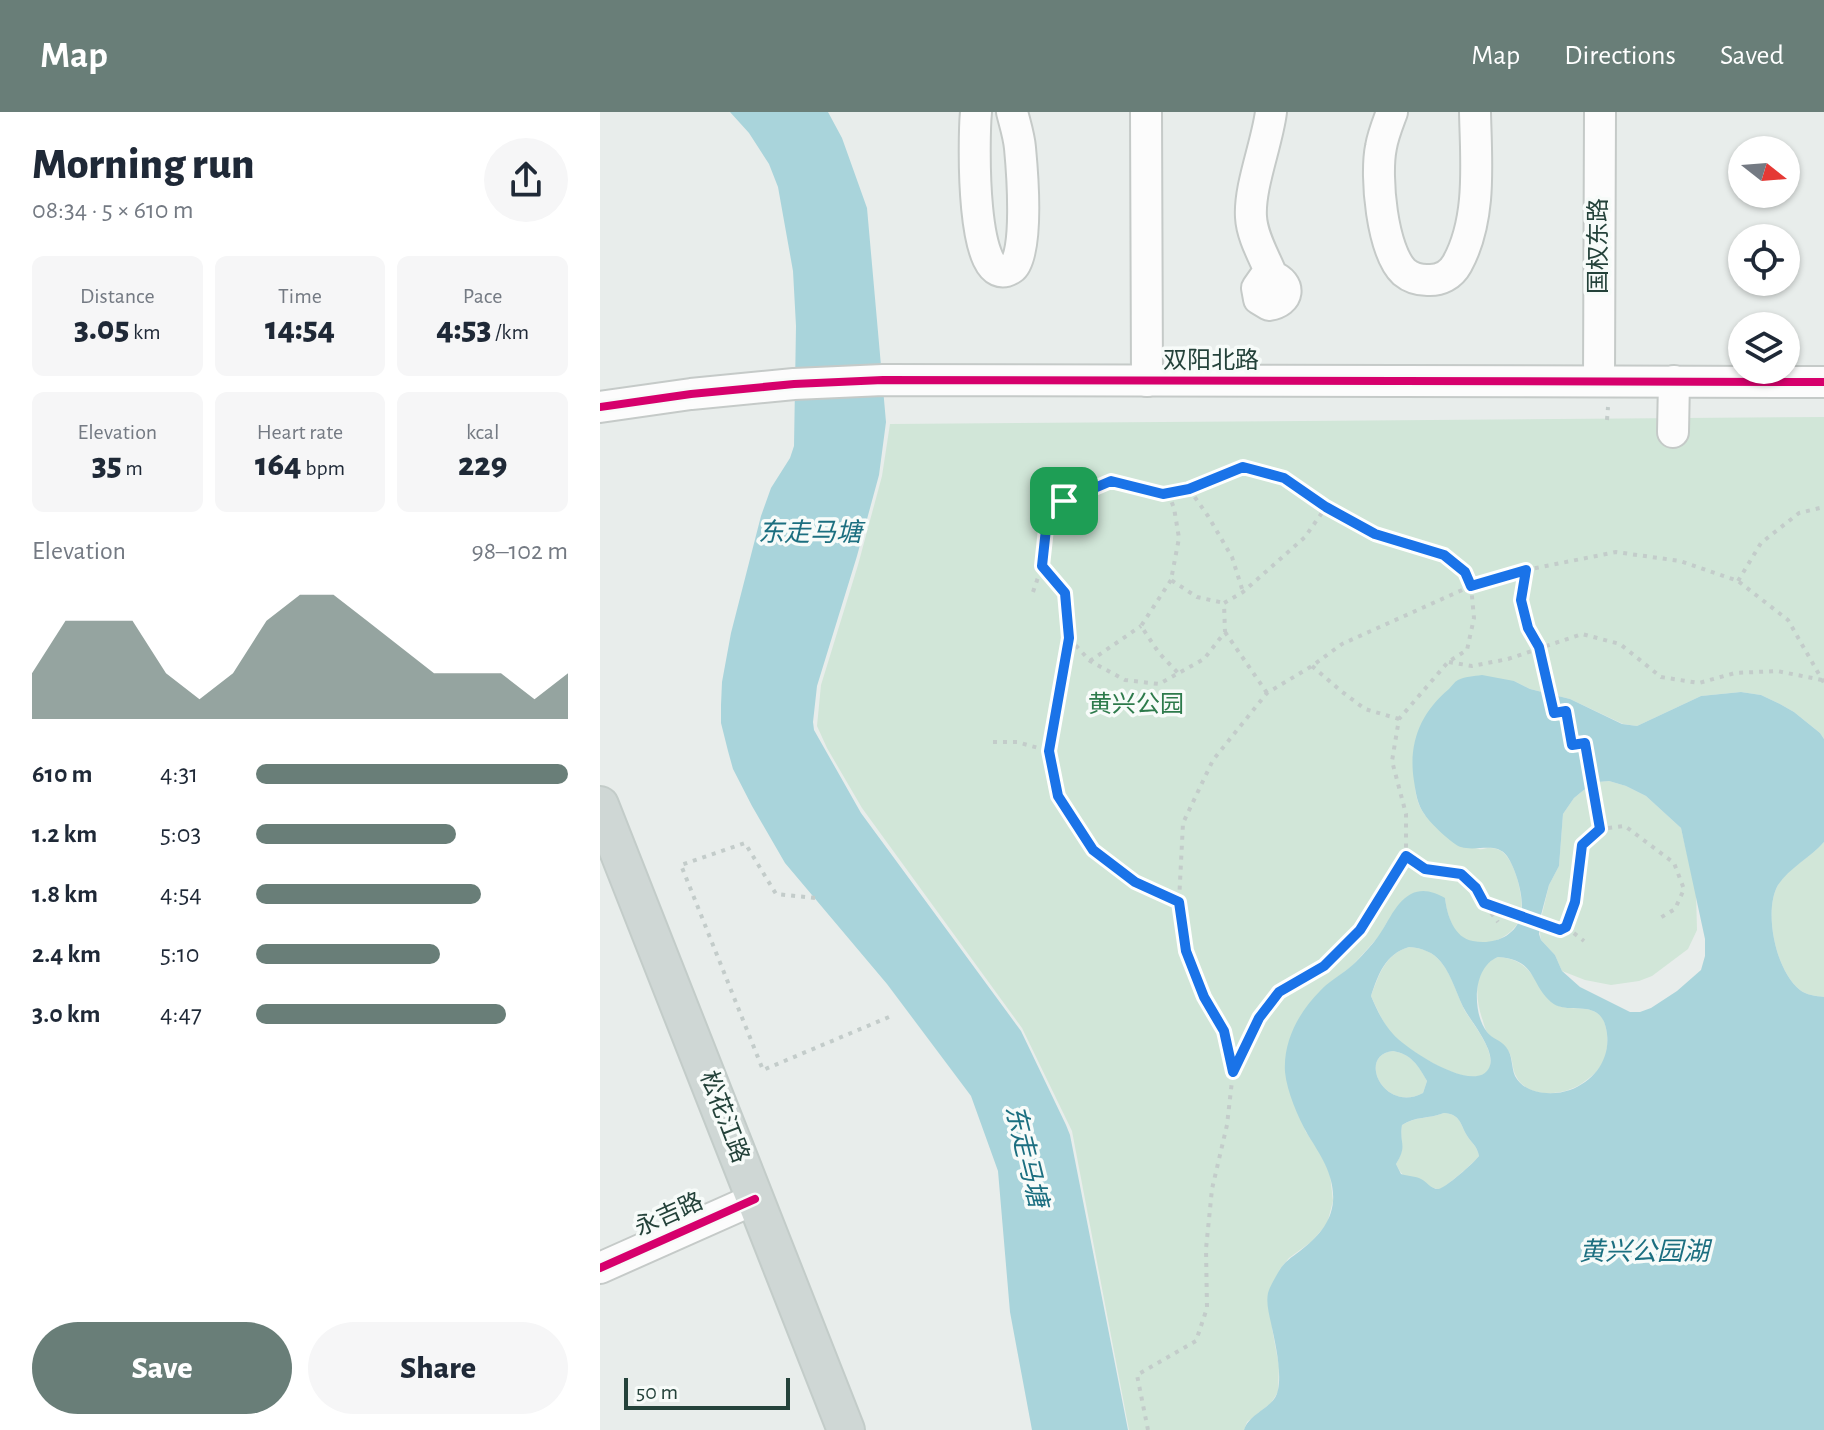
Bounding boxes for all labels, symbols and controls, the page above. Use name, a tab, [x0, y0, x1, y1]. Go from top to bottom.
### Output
text: Map	[40, 37, 108, 75]
text: Map	[1471, 42, 1520, 70]
text: Directions	[1564, 42, 1676, 70]
text: Saved	[1720, 42, 1784, 70]
north arrow	[1728, 136, 1800, 208]
map controls	[1728, 136, 1800, 384]
button: share	[484, 138, 568, 222]
text: Morning run	[32, 143, 255, 187]
text: 08:34 · 5 × 610 m	[32, 197, 194, 223]
street label: 国权东路	[1585, 198, 1611, 294]
button: locate	[1728, 224, 1800, 296]
text: Distance	[80, 285, 155, 307]
text: Time	[278, 285, 322, 307]
text: Pace	[463, 285, 502, 307]
text: 3.05	[74, 312, 129, 346]
text: 14:54	[265, 312, 335, 346]
text: 4:53	[436, 312, 491, 346]
button: layers	[1728, 312, 1800, 384]
text: km	[129, 321, 161, 343]
text: /km	[491, 321, 529, 343]
street label: 双阳北路	[1163, 347, 1259, 373]
text: Elevation	[78, 421, 157, 443]
text: Heart rate	[257, 421, 343, 443]
text: kcal	[466, 421, 499, 443]
text: 35	[92, 448, 122, 482]
text: 164	[255, 448, 302, 482]
text: 229	[458, 448, 507, 482]
text: m	[122, 457, 143, 479]
text: bpm	[302, 457, 345, 479]
pin	[1030, 467, 1098, 535]
icon: arrive	[1042, 479, 1086, 523]
water label: 东走马塘	[758, 518, 866, 546]
text: Elevation	[32, 538, 126, 564]
text: 98–102 m	[471, 538, 568, 564]
park label: 黄兴公园	[1088, 691, 1184, 717]
text: 610 m	[32, 761, 92, 787]
text: 4:31	[160, 761, 198, 787]
text: 1.2 km	[32, 821, 97, 847]
text: 5:03	[160, 821, 201, 847]
text: 1.8 km	[32, 881, 98, 907]
text: 4:54	[160, 881, 202, 907]
text: 2.4 km	[32, 941, 101, 967]
text: 5:10	[160, 941, 200, 967]
text: 3.0 km	[32, 1001, 100, 1027]
text: 4:47	[160, 1001, 202, 1027]
street label: 松花江路	[696, 1067, 754, 1166]
water label: 东走马塘	[1001, 1102, 1054, 1213]
street label: 永吉路	[630, 1188, 707, 1241]
water label: 黄兴公园湖	[1579, 1238, 1713, 1265]
button: Save	[32, 1322, 292, 1414]
button: Share	[308, 1322, 568, 1414]
scale bar	[624, 1374, 790, 1410]
text: 50 m	[636, 1381, 678, 1403]

